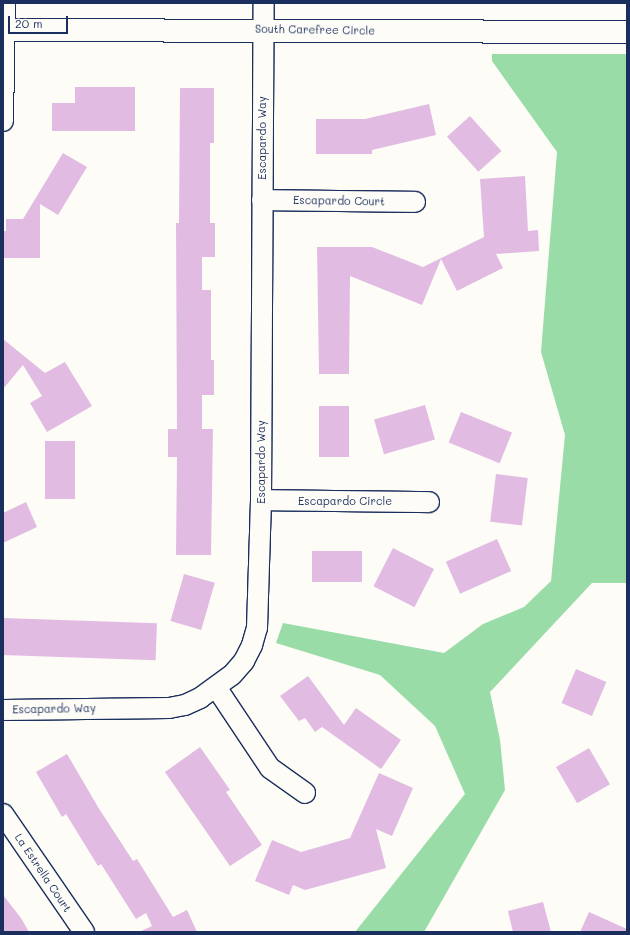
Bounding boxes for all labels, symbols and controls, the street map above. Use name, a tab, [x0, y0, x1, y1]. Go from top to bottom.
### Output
scale bar	[10, 8, 70, 34]
text: 20 m	[15, 15, 43, 31]
street label: South Carefree Circle	[255, 22, 375, 38]
street label: Escapardo Way	[255, 96, 269, 180]
street label: Escapardo Court	[293, 194, 385, 208]
street label: Escapardo Way	[254, 420, 268, 504]
street label: Escapardo Circle	[298, 494, 392, 508]
street label: Escapardo Way	[12, 702, 96, 716]
street label: La Estrella Court	[12, 831, 74, 915]

